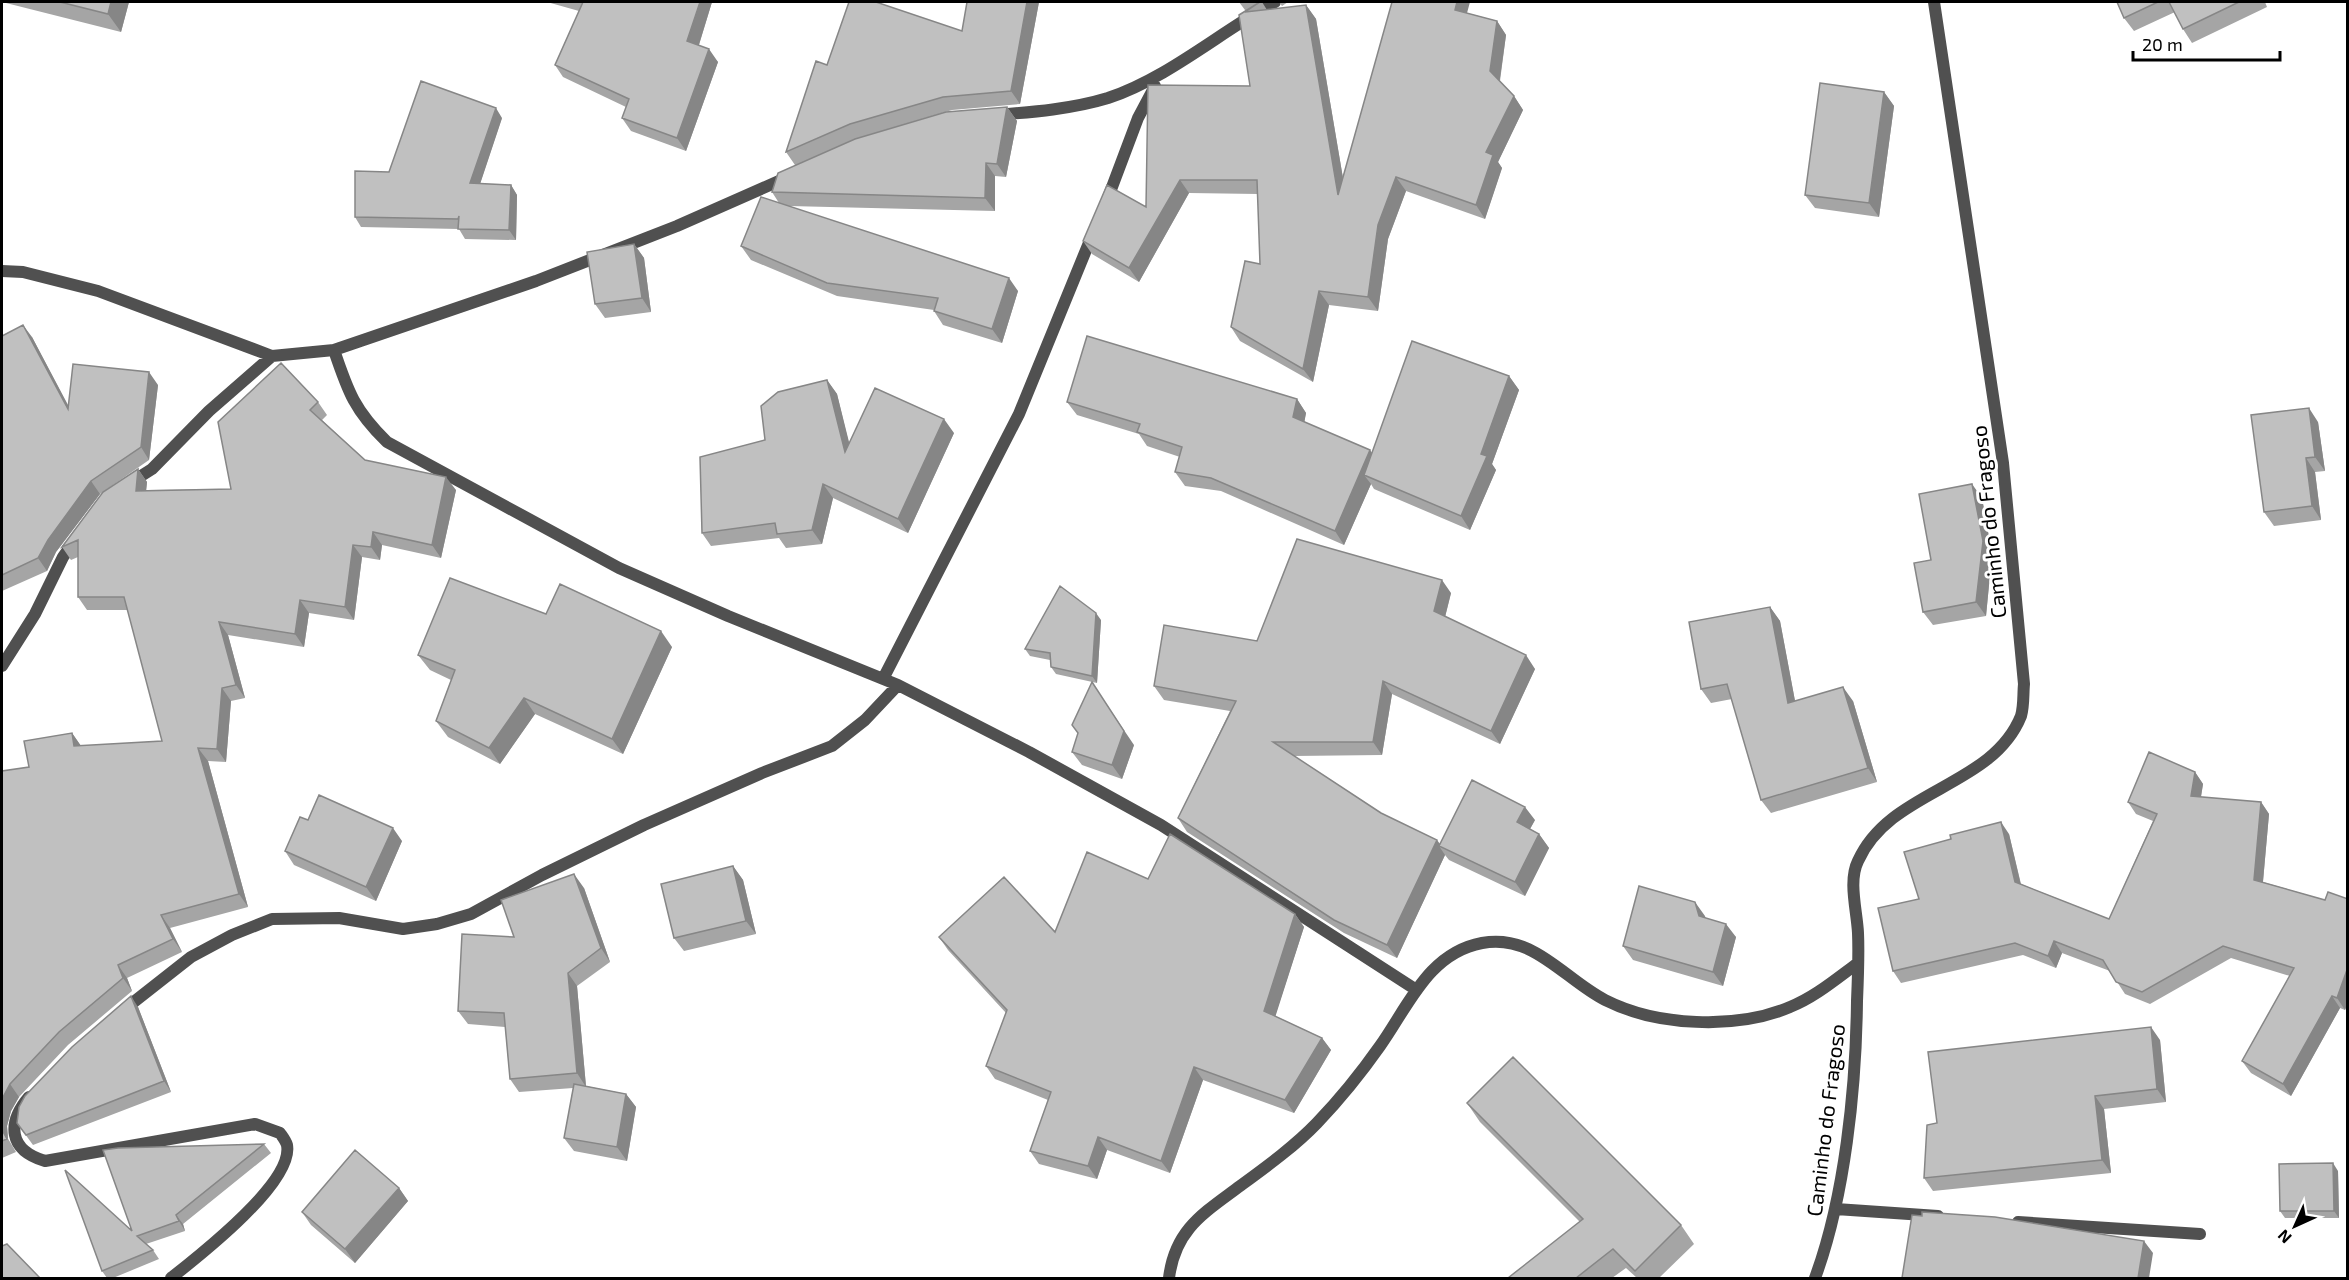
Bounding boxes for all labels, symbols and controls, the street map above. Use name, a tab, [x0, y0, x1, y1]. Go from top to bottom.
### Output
scale bar	[2133, 24, 2280, 62]
text: 20 m	[2142, 33, 2183, 55]
street label: Caminho do Fragoso	[1965, 424, 2011, 620]
street label: Caminho do Fragoso	[1801, 1022, 1849, 1218]
north arrow	[2265, 1196, 2325, 1256]
text: N	[2273, 1226, 2295, 1248]

